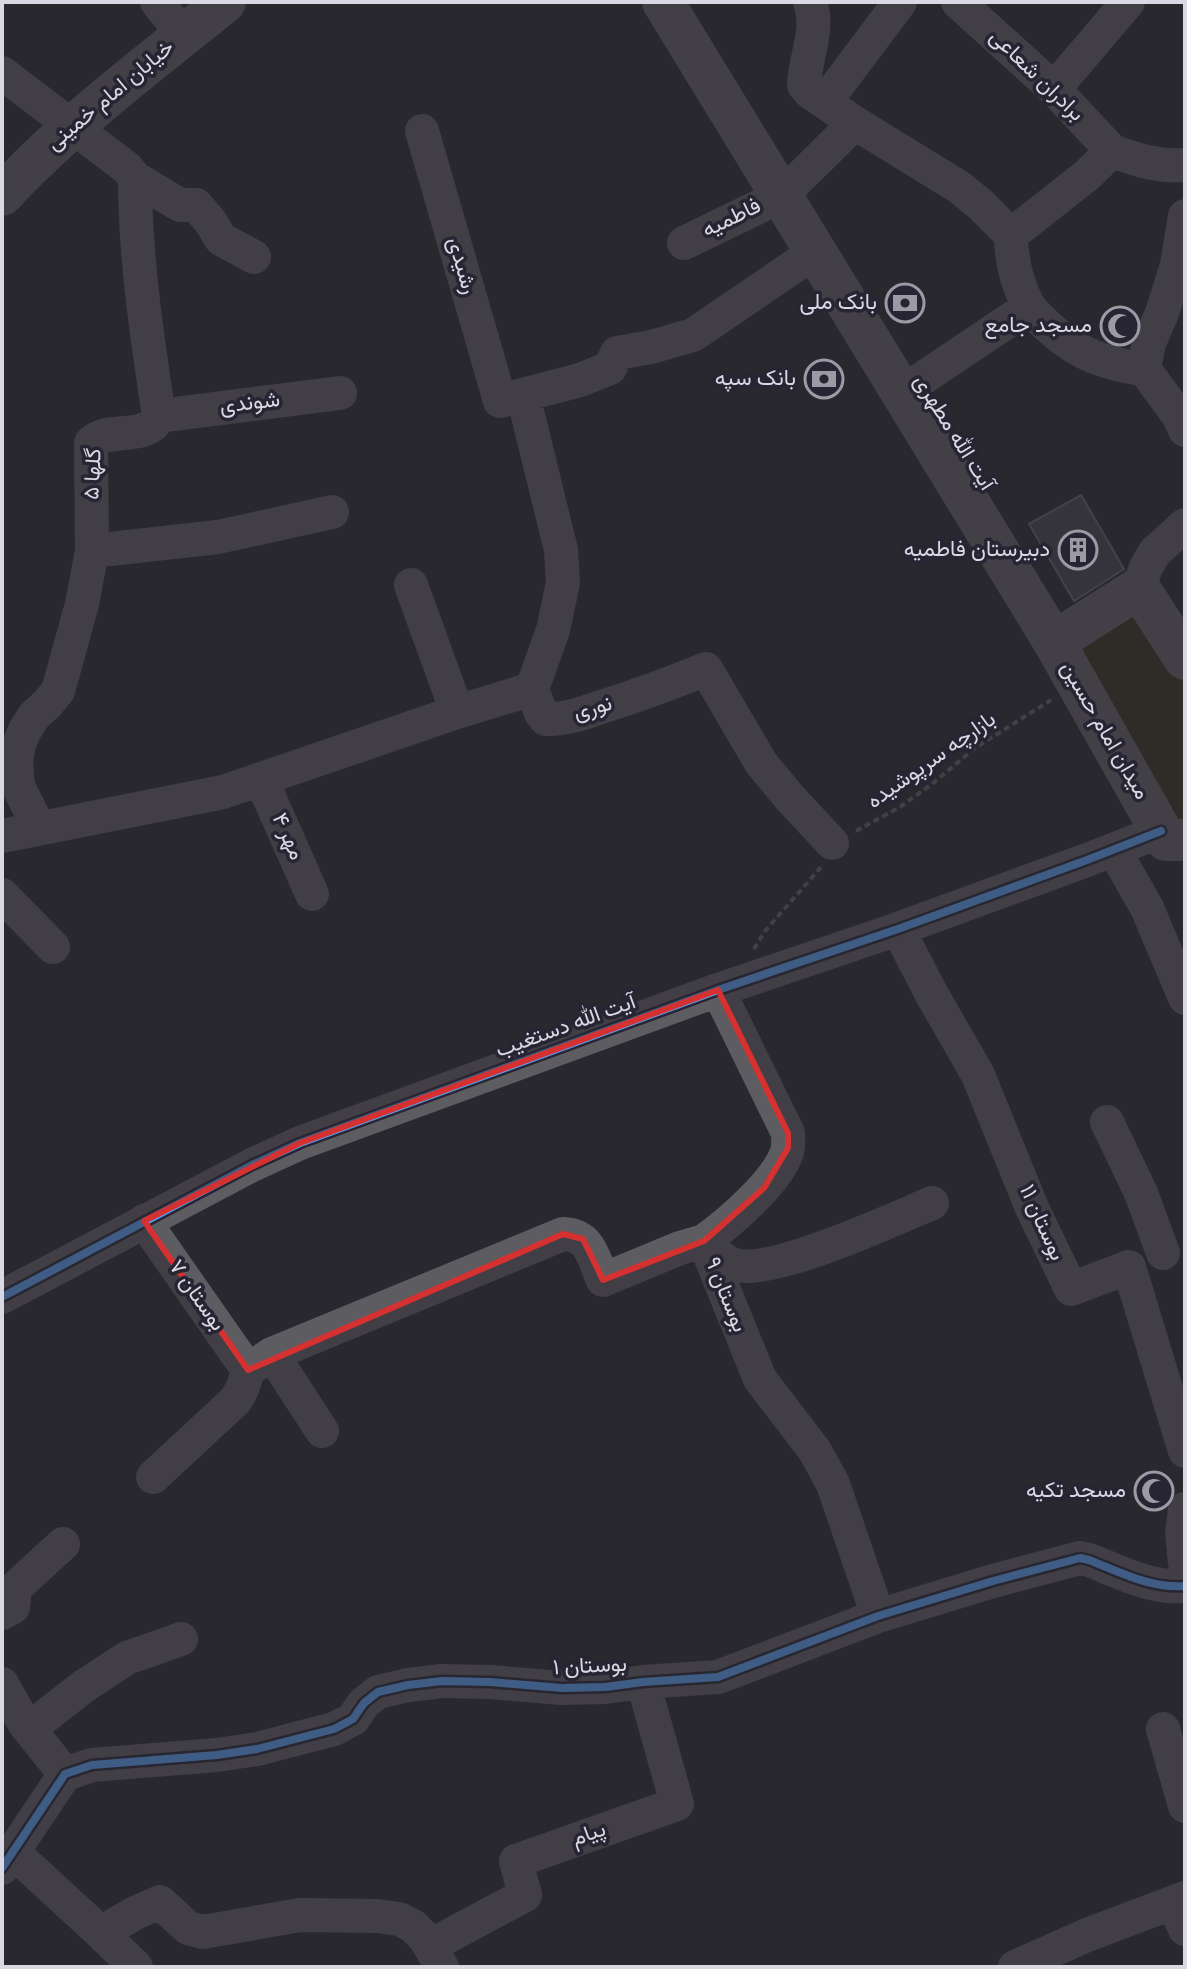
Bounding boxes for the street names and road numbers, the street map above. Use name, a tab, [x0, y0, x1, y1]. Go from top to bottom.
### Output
street label: برادران شعاعی	[983, 24, 1089, 128]
street label: خیابان امام خمینی	[42, 35, 180, 157]
street label: فاطمیه	[698, 193, 766, 245]
street label: رشیدی	[440, 234, 482, 298]
street label: آیت الله مطهری	[907, 369, 1002, 498]
street label: شوندی	[218, 387, 282, 421]
street label: گلها ۵	[79, 447, 109, 500]
street label: میدان امام حسین	[1053, 657, 1155, 805]
street label: نوری	[570, 691, 616, 727]
street label: بازارچه سرپوشیده	[862, 707, 1002, 815]
street label: مهر ۴	[265, 809, 309, 865]
street label: آیت الله دستغیب	[492, 987, 642, 1065]
street label: بوستان ۱۱	[1012, 1181, 1070, 1265]
street label: بوستان ۹	[698, 1254, 752, 1336]
street label: بوستان ۷	[162, 1255, 230, 1337]
street label: بوستان ۱	[552, 1652, 628, 1682]
street label: پیام	[568, 1816, 610, 1854]

